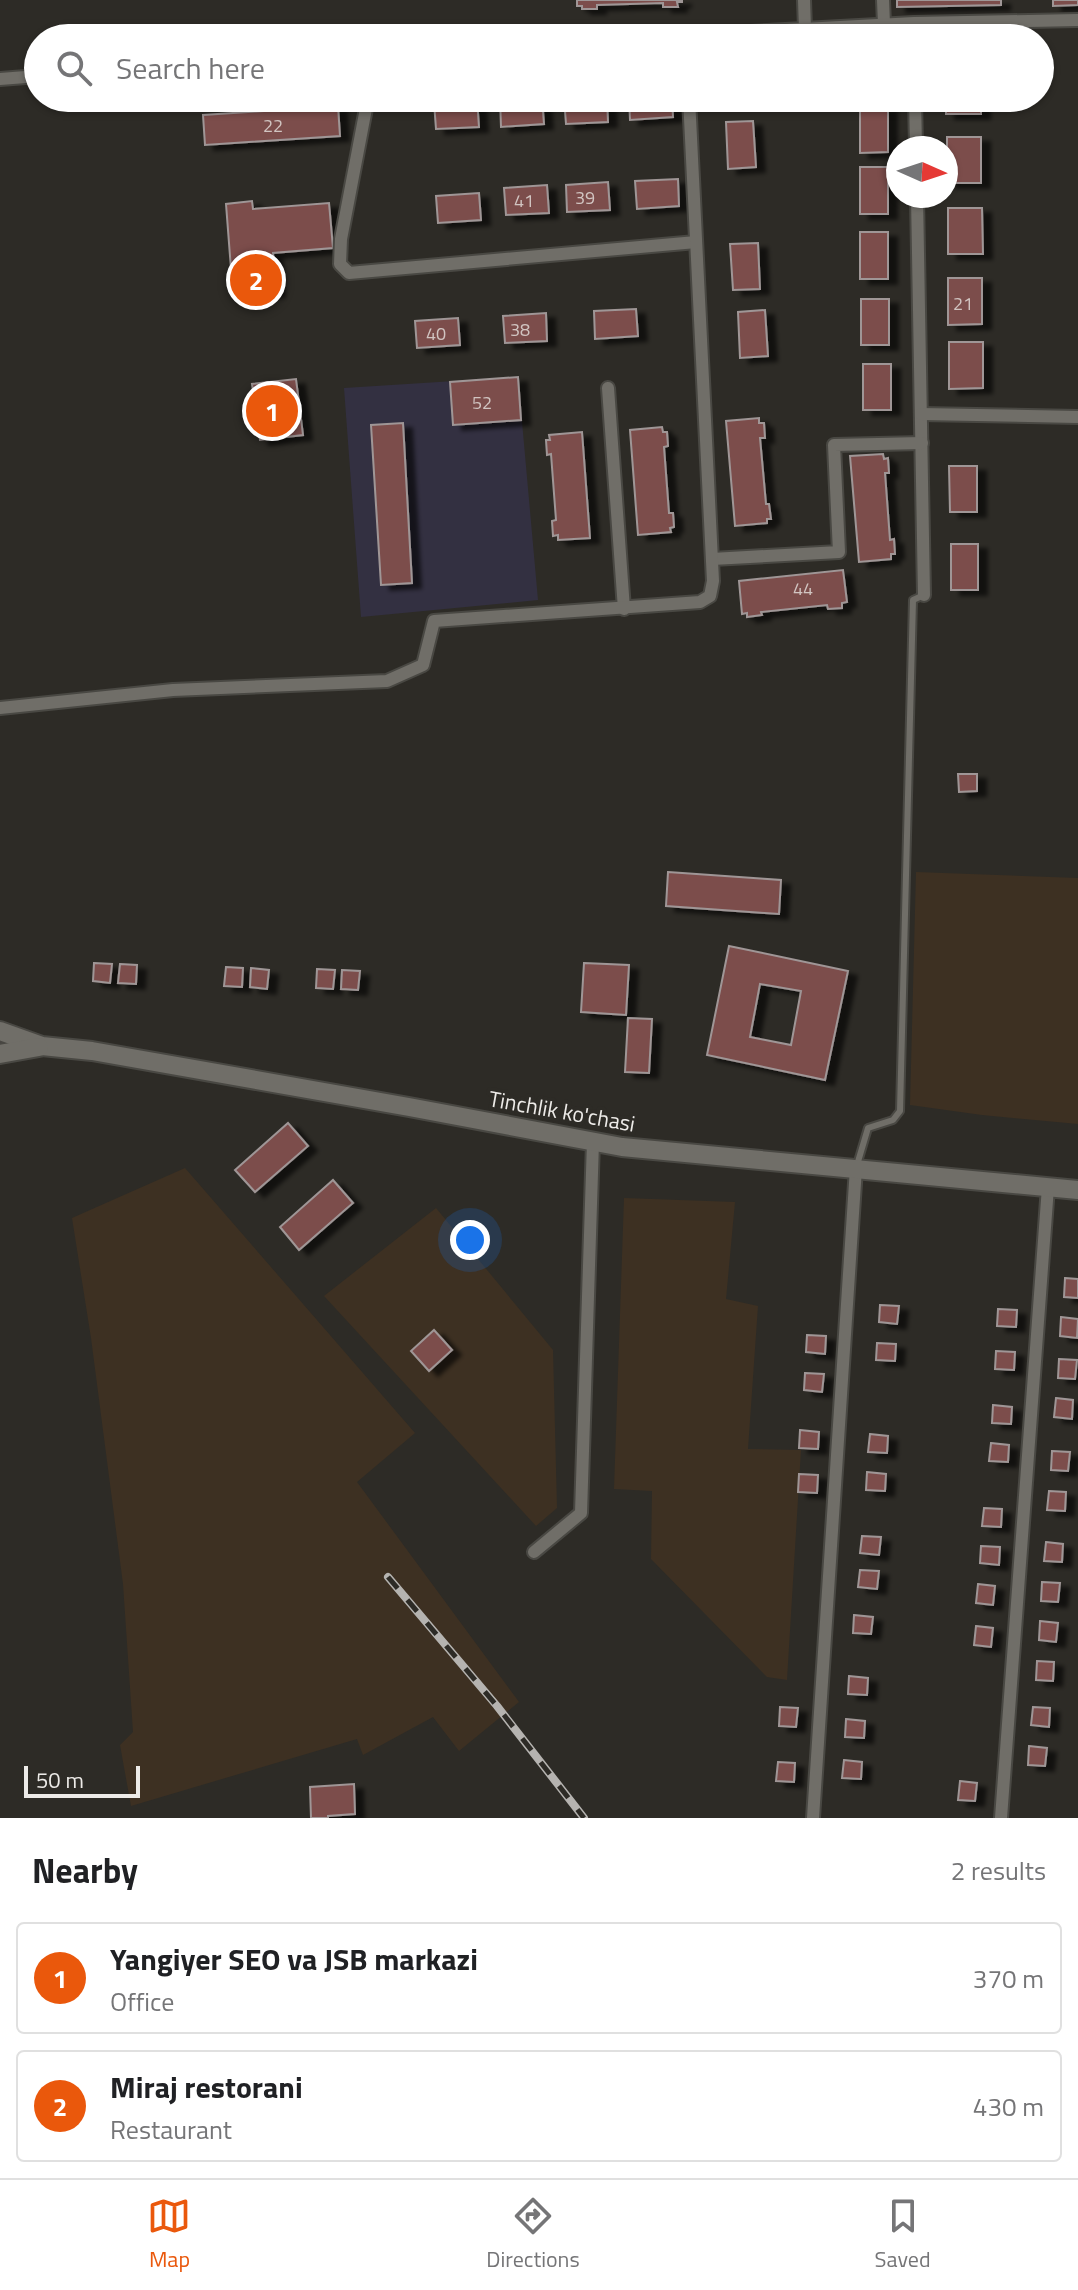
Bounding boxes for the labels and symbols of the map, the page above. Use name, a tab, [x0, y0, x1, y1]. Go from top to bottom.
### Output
house number: 22	[263, 112, 283, 139]
north arrow	[886, 136, 958, 208]
house number: 39	[575, 184, 595, 211]
house number: 41	[514, 187, 534, 214]
pin: 2	[230, 250, 282, 310]
house number: 21	[953, 290, 973, 317]
house number: 38	[510, 316, 530, 343]
house number: 40	[426, 320, 446, 347]
pin: 1	[246, 381, 298, 441]
house number: 52	[472, 389, 492, 416]
house number: 44	[793, 575, 813, 602]
street label: Tinchlik ko'chasi	[486, 1081, 638, 1141]
your location	[450, 1220, 490, 1260]
scale bar	[24, 1762, 140, 1798]

